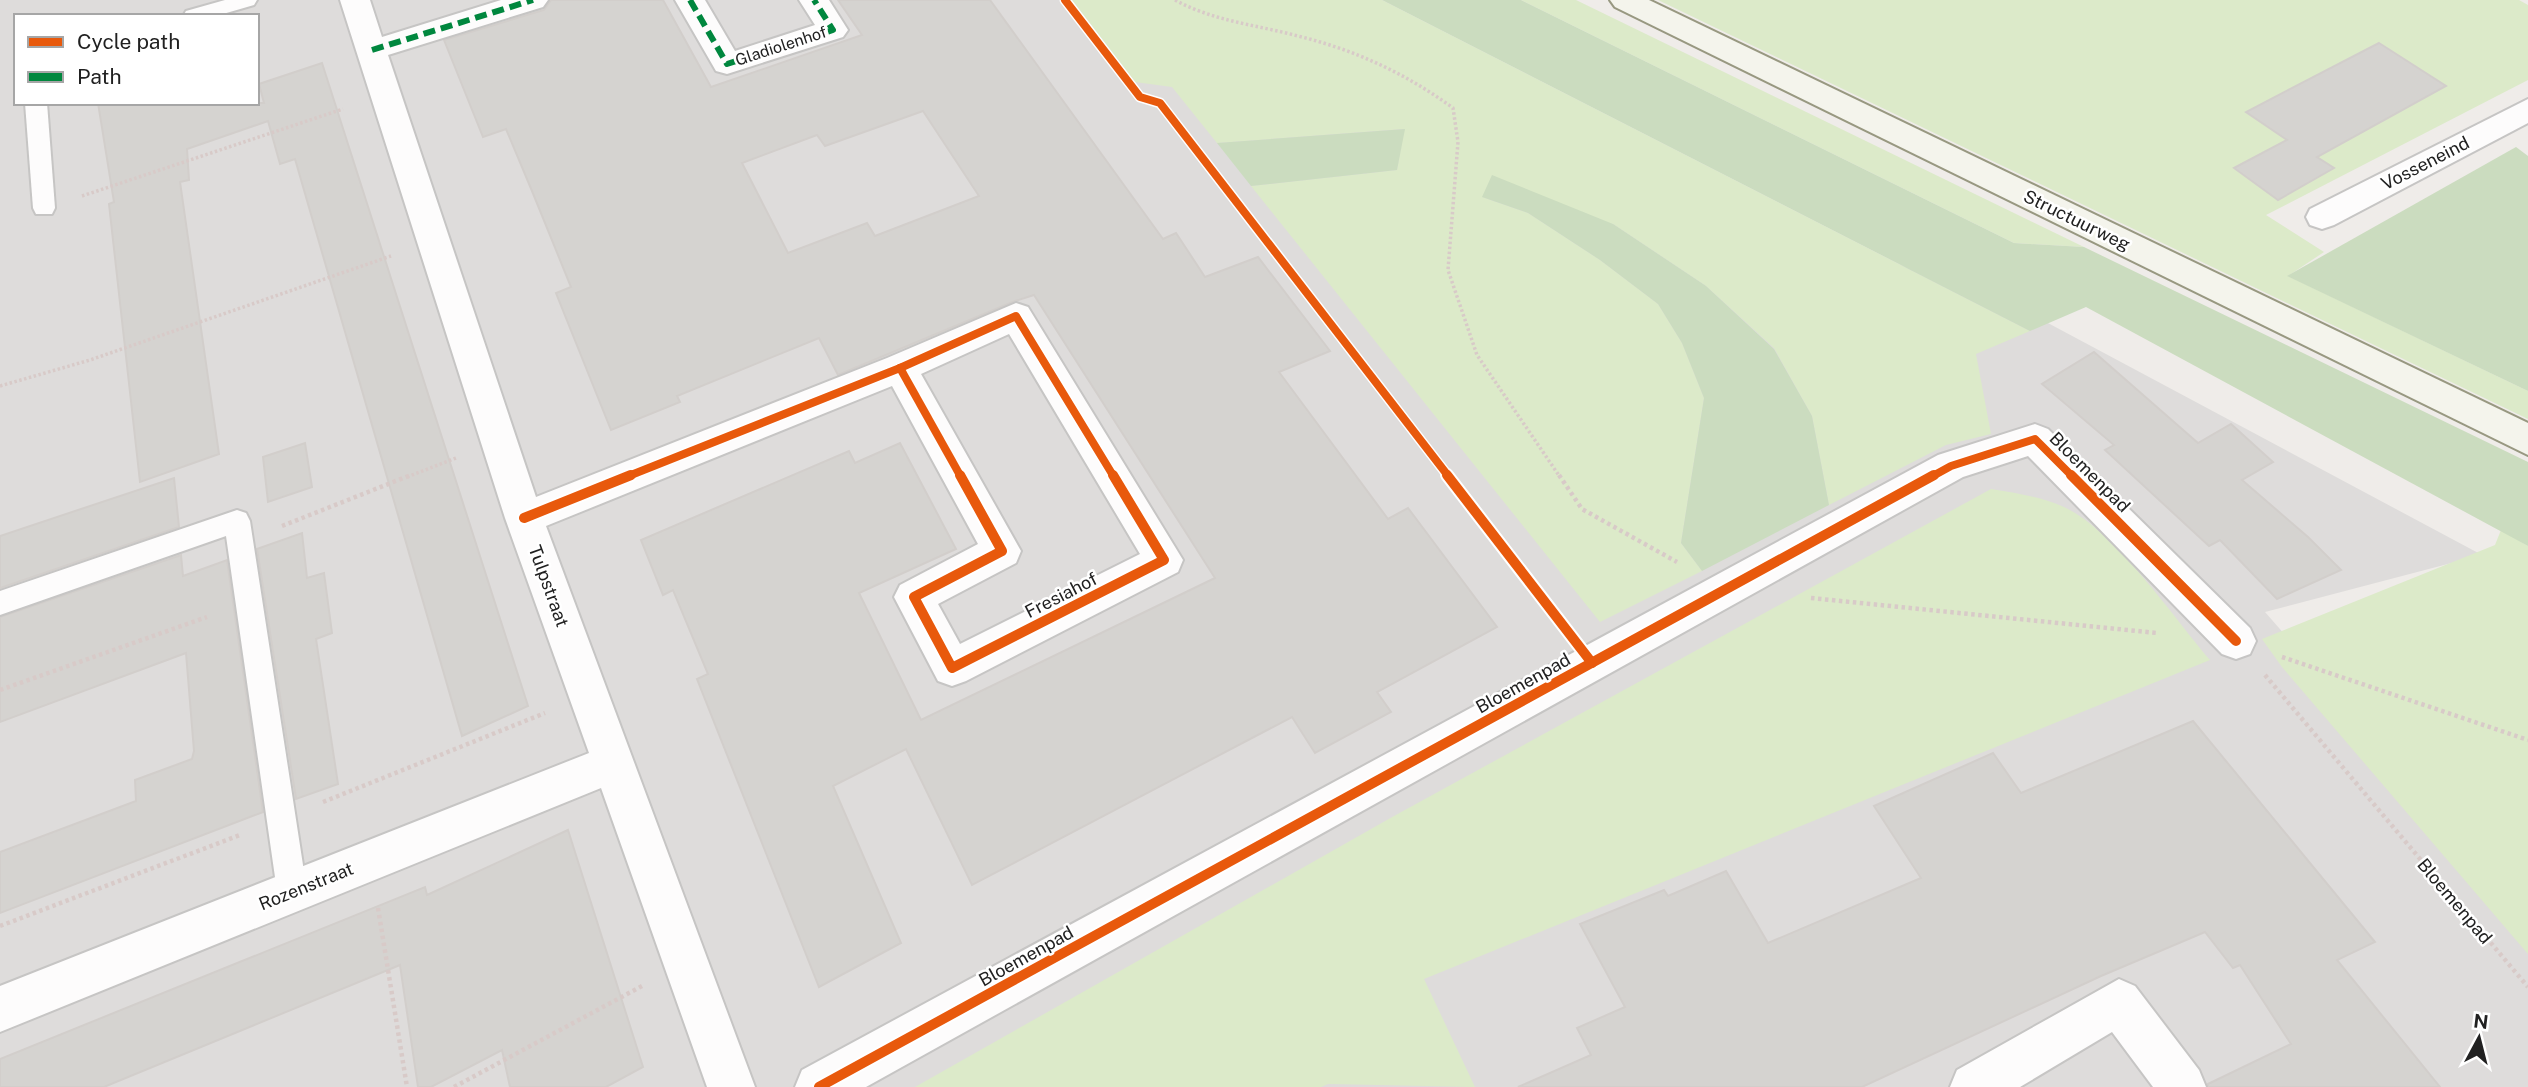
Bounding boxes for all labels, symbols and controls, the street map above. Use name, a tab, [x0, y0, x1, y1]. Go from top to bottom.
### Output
legend	[14, 14, 259, 105]
street label: Gladiolenhof	[733, 22, 829, 70]
text: Cycle path	[77, 29, 180, 54]
text: Path	[77, 64, 122, 89]
street label: Vosseneind	[2377, 132, 2473, 194]
street label: Structuurweg	[2020, 185, 2134, 255]
street label: Bloemenpad	[2045, 427, 2135, 517]
street label: Tulpstraat	[525, 542, 573, 630]
street label: Fresiahof	[1021, 568, 1101, 622]
street label: Bloemenpad	[1472, 648, 1574, 718]
street label: Bloemenpad	[2413, 854, 2497, 948]
street label: Rozenstraat	[256, 858, 356, 914]
street label: Bloemenpad	[975, 921, 1077, 991]
north arrow	[2444, 1003, 2514, 1073]
text: N	[2472, 1009, 2490, 1033]

